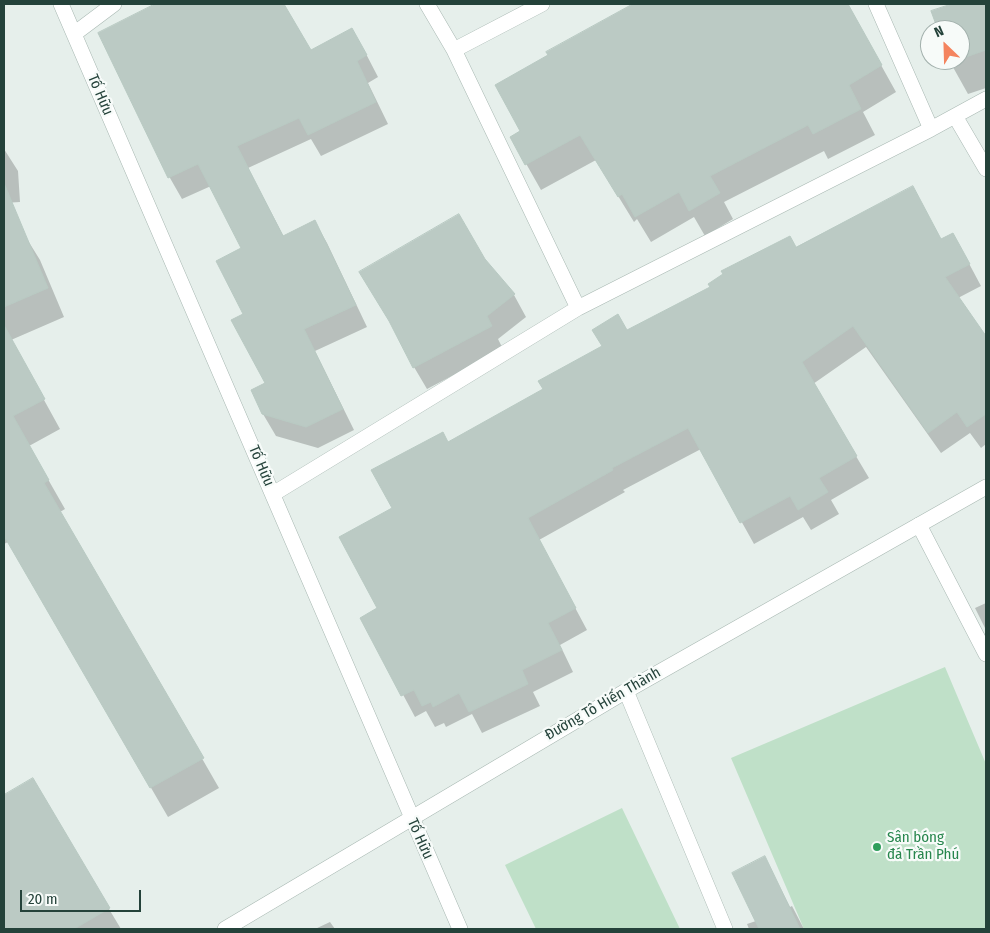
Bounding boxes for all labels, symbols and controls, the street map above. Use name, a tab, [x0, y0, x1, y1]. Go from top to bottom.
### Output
north arrow	[920, 20, 970, 70]
text: N	[932, 22, 946, 41]
street label: Tố Hữu	[83, 72, 117, 118]
street label: Tố Hữu	[244, 443, 278, 489]
street label: Đường Tô Hiến Thành	[542, 664, 664, 744]
street label: Tố Hữu	[403, 816, 437, 862]
place label: Sân bóng đá Trần Phú	[887, 829, 959, 864]
marker: Sân bóng đá Trần Phú	[871, 841, 883, 853]
scale bar	[22, 880, 144, 912]
text: 20 m	[28, 890, 58, 908]

